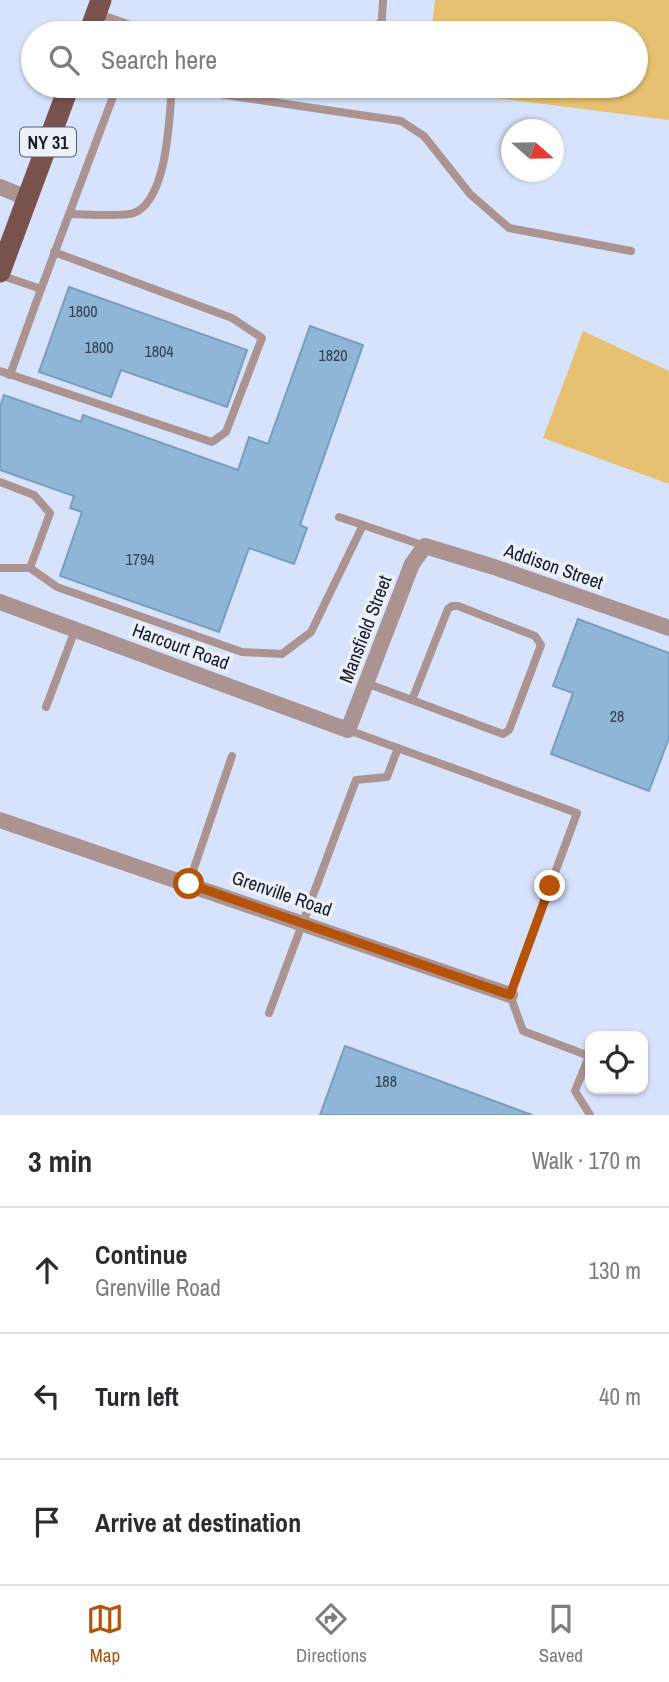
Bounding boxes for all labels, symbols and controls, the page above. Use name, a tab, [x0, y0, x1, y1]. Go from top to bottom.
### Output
search box	[21, 21, 648, 98]
icon: search	[45, 41, 83, 79]
text: Search here	[101, 42, 217, 77]
north arrow	[501, 119, 564, 182]
road number: NY 31	[20, 127, 76, 156]
house number: 1800	[68, 300, 98, 322]
house number: 1800	[84, 336, 114, 358]
house number: 1804	[144, 340, 174, 362]
house number: 1820	[318, 344, 348, 366]
street label: Addison Street	[500, 537, 608, 595]
house number: 1794	[125, 548, 155, 570]
street label: Mansfield Street	[333, 571, 398, 687]
street label: Harcourt Road	[129, 616, 233, 676]
house number: 28	[610, 705, 624, 727]
street label: Grenville Road	[229, 864, 335, 922]
route start	[173, 868, 204, 899]
route end	[534, 870, 565, 901]
map controls	[585, 1031, 648, 1094]
button: locate	[585, 1031, 648, 1094]
house number: 188	[375, 1070, 397, 1092]
text: 3 min	[28, 1141, 92, 1181]
text: Walk · 170 m	[532, 1145, 641, 1176]
text: Continue	[95, 1237, 187, 1272]
icon: ahead	[28, 1251, 66, 1289]
text: 130 m	[589, 1255, 641, 1286]
text: Grenville Road	[95, 1272, 221, 1303]
icon: left	[28, 1377, 66, 1415]
text: Turn left	[95, 1379, 179, 1414]
text: 40 m	[599, 1381, 641, 1412]
icon: arrive	[28, 1503, 66, 1541]
text: Arrive at destination	[95, 1505, 301, 1540]
tab: Map	[86, 1600, 124, 1668]
tab: Directions	[296, 1600, 367, 1668]
tab: Saved	[539, 1600, 583, 1668]

